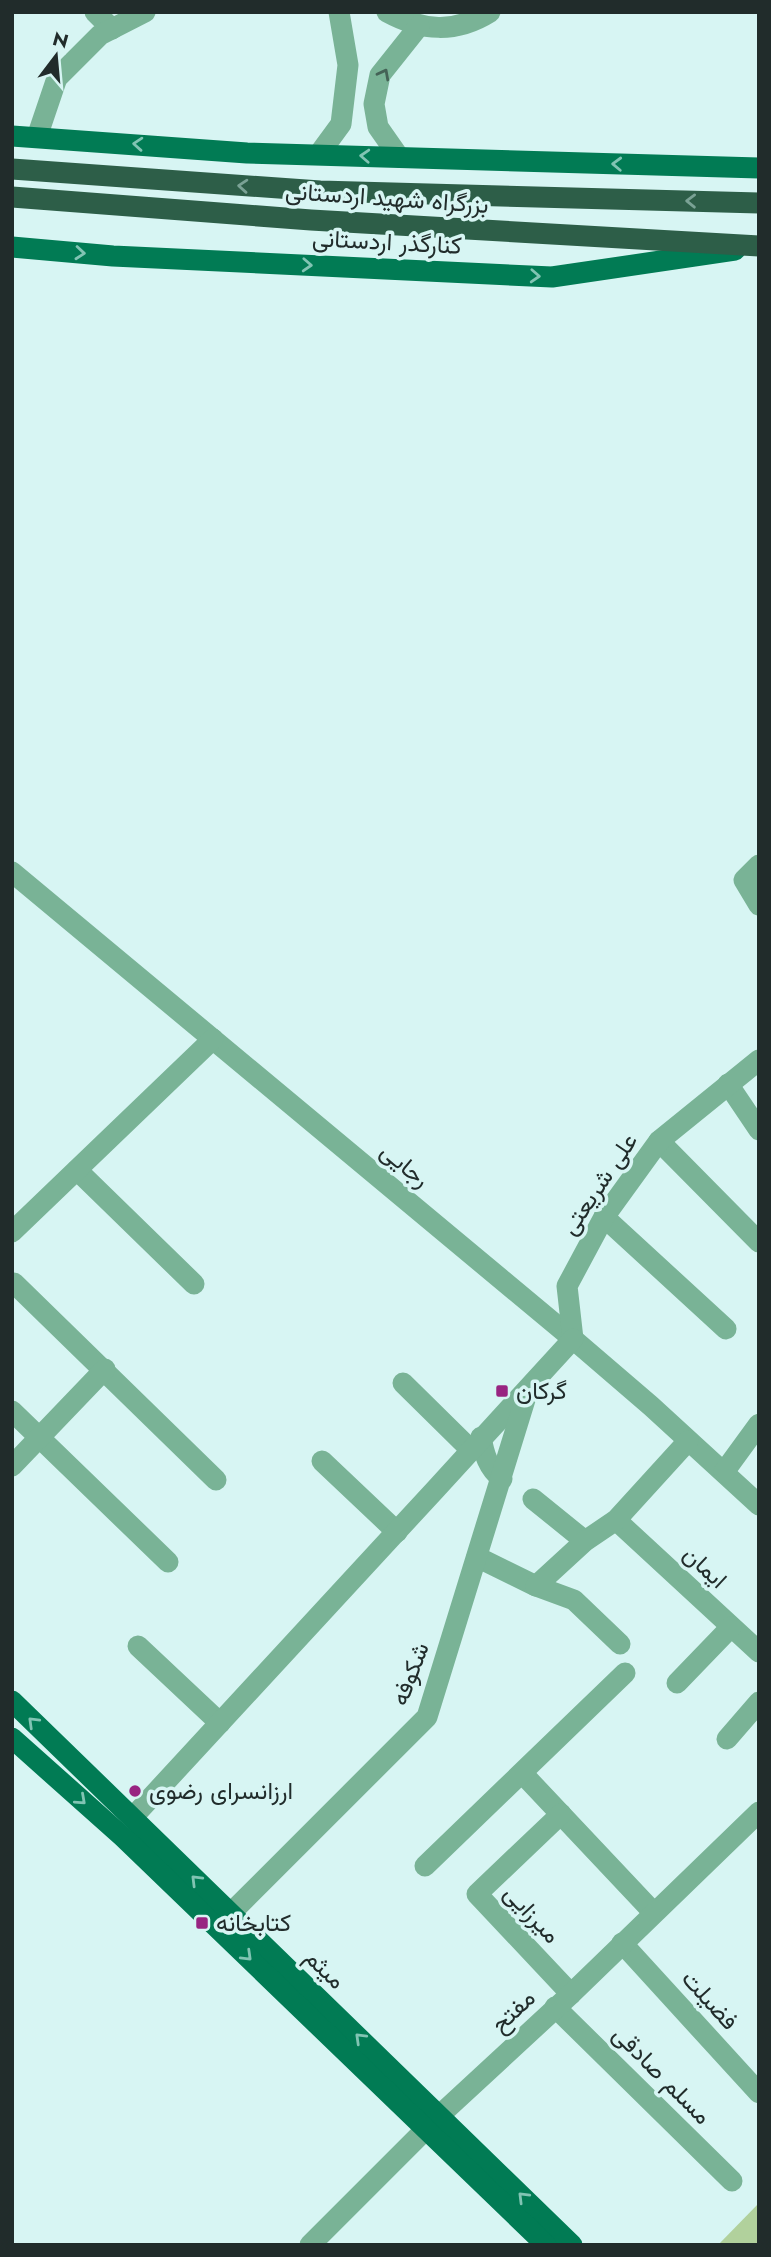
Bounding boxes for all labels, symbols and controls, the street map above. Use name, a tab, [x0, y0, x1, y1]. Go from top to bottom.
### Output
north arrow	[21, 21, 91, 91]
text: N	[50, 25, 72, 55]
one-way arrow	[376, 68, 389, 81]
one-way arrow	[132, 137, 143, 152]
one-way arrow	[359, 148, 370, 163]
one-way arrow	[611, 156, 622, 171]
street label: بزرگراه شهید اردستانی	[284, 173, 490, 222]
one-way arrow	[237, 179, 248, 194]
one-way arrow	[685, 193, 695, 209]
street label: کنارگذر اردستانی	[311, 220, 463, 263]
one-way arrow	[75, 245, 86, 260]
one-way arrow	[302, 257, 313, 272]
one-way arrow	[529, 268, 540, 283]
street label: علی شریعتی	[551, 1126, 646, 1242]
street label: رجایی	[373, 1134, 438, 1196]
place label: گرکان	[516, 1373, 567, 1408]
marker: گرکان	[494, 1383, 510, 1399]
street label: ایمان	[675, 1537, 735, 1596]
street label: شکوفه	[381, 1637, 438, 1711]
one-way arrow	[28, 1717, 41, 1730]
place label: ارزانسرای رضوی	[149, 1773, 293, 1808]
marker: ارزانسرای رضوی	[127, 1783, 143, 1799]
one-way arrow	[73, 1791, 86, 1804]
one-way arrow	[191, 1876, 204, 1889]
street label: میرزایی	[496, 1876, 569, 1951]
place label: کتابخانه	[216, 1905, 291, 1940]
marker: کتابخانه	[194, 1915, 210, 1931]
street label: میثم	[297, 1940, 354, 1997]
one-way arrow	[239, 1947, 252, 1960]
street label: فضیلت	[674, 1962, 747, 2037]
street label: مفتح	[482, 1981, 543, 2040]
street label: مسلم صادقی	[605, 2017, 720, 2132]
one-way arrow	[355, 2034, 368, 2047]
one-way arrow	[518, 2192, 531, 2205]

